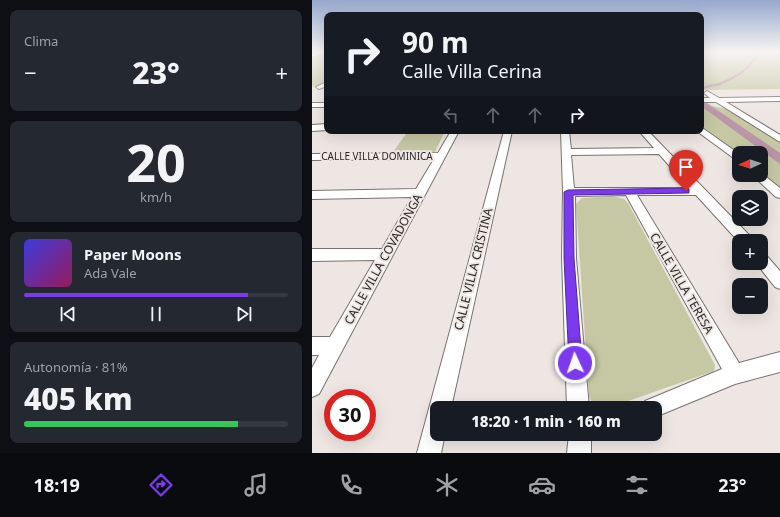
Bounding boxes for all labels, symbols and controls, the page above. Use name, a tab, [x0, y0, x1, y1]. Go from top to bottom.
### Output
text: 90 m	[402, 23, 469, 61]
icon: right	[336, 28, 388, 80]
text: Clima	[24, 32, 58, 50]
text: 23°	[132, 52, 180, 93]
text: −	[24, 57, 37, 87]
text: +	[275, 57, 288, 87]
text: Calle Villa Cerina	[402, 59, 542, 83]
icon: left	[440, 104, 462, 126]
icon: ahead	[482, 104, 504, 126]
icon: ahead	[524, 104, 546, 126]
icon: right	[566, 104, 588, 126]
text: 20	[126, 126, 186, 197]
north arrow	[732, 146, 768, 182]
map controls	[732, 146, 768, 314]
street label: CALLE VILLA DOMINICA	[321, 149, 433, 163]
pin	[669, 150, 703, 191]
icon: arrive	[675, 156, 697, 178]
text: km/h	[140, 188, 172, 206]
street label: CALLE VILLA COVADONGA	[340, 190, 426, 327]
button: layers	[732, 190, 768, 226]
street label: CALLE VILLA CRISTINA	[450, 206, 497, 332]
street label: CALLE VILLA TERESA	[646, 229, 718, 337]
button: +	[732, 234, 768, 270]
text: Paper Moons	[84, 244, 182, 264]
text: Ada Vale	[84, 264, 137, 282]
button: −	[732, 278, 768, 314]
icon: previous	[57, 303, 79, 325]
icon: pause	[145, 303, 167, 325]
icon: next	[233, 303, 255, 325]
position arrow	[554, 342, 596, 384]
text: Autonomía · 81%	[24, 358, 128, 376]
text: 405 km	[24, 378, 133, 419]
speed limit sign: 30	[324, 389, 376, 441]
text: 18:20 · 1 min · 160 m	[471, 411, 621, 431]
icon: directions	[147, 471, 175, 499]
icon: music	[242, 471, 270, 499]
icon: phone	[337, 471, 365, 499]
icon: climate	[433, 471, 461, 499]
icon: car	[528, 471, 556, 499]
icon: filters	[623, 471, 651, 499]
text: 18:19	[34, 473, 80, 497]
text: 23°	[718, 473, 746, 497]

